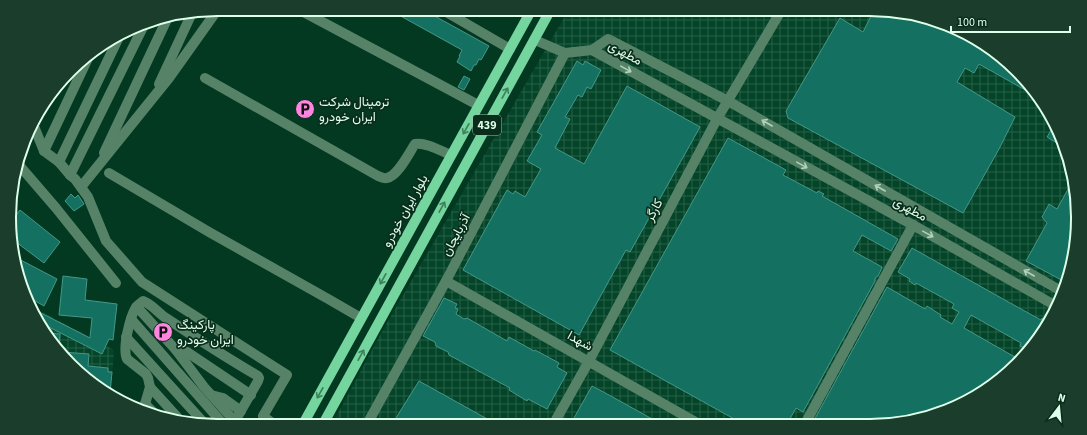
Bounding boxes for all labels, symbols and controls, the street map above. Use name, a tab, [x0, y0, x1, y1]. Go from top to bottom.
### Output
scale bar	[951, 8, 1070, 34]
text: 100 m	[957, 14, 987, 31]
street label: مطهری	[605, 36, 645, 70]
one-way arrow	[620, 65, 632, 73]
one-way arrow	[502, 87, 509, 99]
place label: ترمینال شرکت ایران خودرو	[319, 93, 389, 126]
parking icon: ترمینال شرکت ایران خودرو	[294, 98, 316, 120]
road number: 439	[473, 115, 501, 135]
one-way arrow	[761, 119, 773, 127]
one-way arrow	[461, 123, 469, 135]
one-way arrow	[796, 161, 808, 169]
street label: بلوار ایران خودرو	[378, 171, 432, 251]
one-way arrow	[874, 183, 886, 191]
street label: مطهری	[890, 192, 930, 226]
street label: کارگر	[640, 195, 667, 225]
one-way arrow	[439, 201, 447, 213]
street label: آذربایجان	[437, 210, 475, 259]
one-way arrow	[922, 230, 934, 238]
one-way arrow	[1023, 268, 1035, 276]
one-way arrow	[379, 273, 386, 285]
place label: پارکینگ ایران خودرو	[177, 316, 234, 349]
parking icon: پارکینگ ایران خودرو	[152, 321, 174, 343]
street label: شهدا	[564, 327, 596, 355]
one-way arrow	[358, 349, 365, 361]
one-way arrow	[316, 386, 324, 398]
north arrow	[1039, 387, 1079, 427]
text: N	[1056, 390, 1067, 406]

